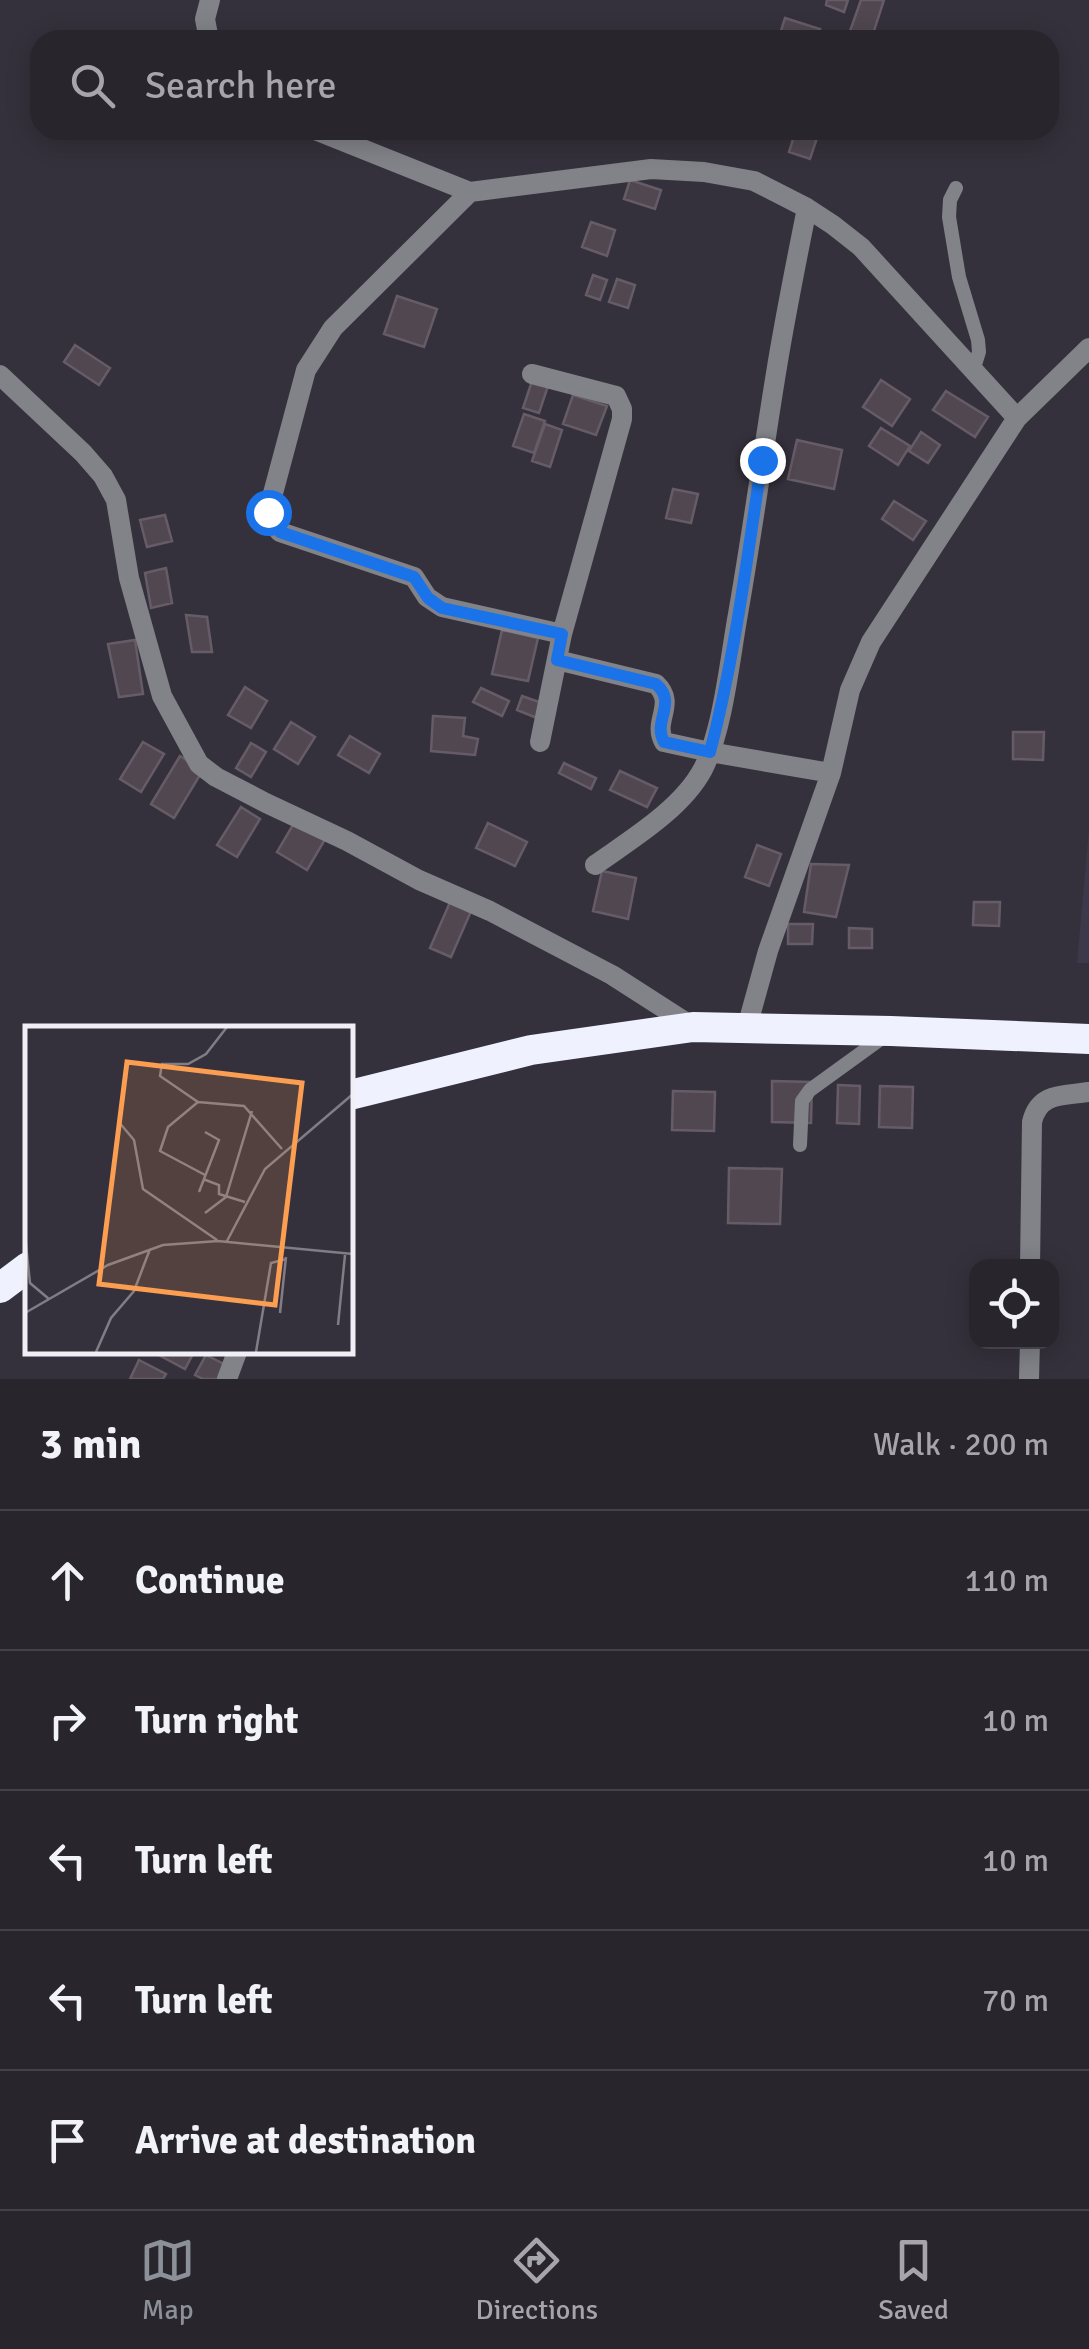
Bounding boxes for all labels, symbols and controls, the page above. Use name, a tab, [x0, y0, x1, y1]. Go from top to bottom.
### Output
search box	[30, 30, 1059, 140]
icon: search	[65, 58, 120, 113]
text: Search here	[145, 62, 337, 109]
route end	[740, 438, 786, 484]
route start	[246, 490, 292, 536]
inset map	[25, 1026, 352, 1354]
map controls	[969, 1259, 1059, 1349]
button: locate	[969, 1259, 1059, 1349]
text: 3 min	[40, 1419, 141, 1470]
text: Walk · 200 m	[873, 1425, 1049, 1464]
icon: ahead	[40, 1553, 95, 1608]
text: Continue	[135, 1557, 285, 1604]
text: 110 m	[965, 1561, 1049, 1600]
icon: right	[40, 1693, 95, 1748]
text: Turn right	[135, 1697, 299, 1744]
text: 10 m	[982, 1701, 1049, 1740]
icon: left	[40, 1833, 95, 1888]
text: Turn left	[135, 1837, 273, 1884]
text: 10 m	[982, 1841, 1049, 1880]
icon: left	[40, 1973, 95, 2028]
text: Turn left	[135, 1977, 273, 2024]
text: 70 m	[982, 1981, 1049, 2020]
icon: arrive	[40, 2113, 95, 2168]
text: Arrive at destination	[135, 2117, 476, 2164]
tab: Map	[140, 2233, 195, 2327]
tab: Directions	[476, 2233, 598, 2327]
tab: Saved	[878, 2233, 949, 2327]

